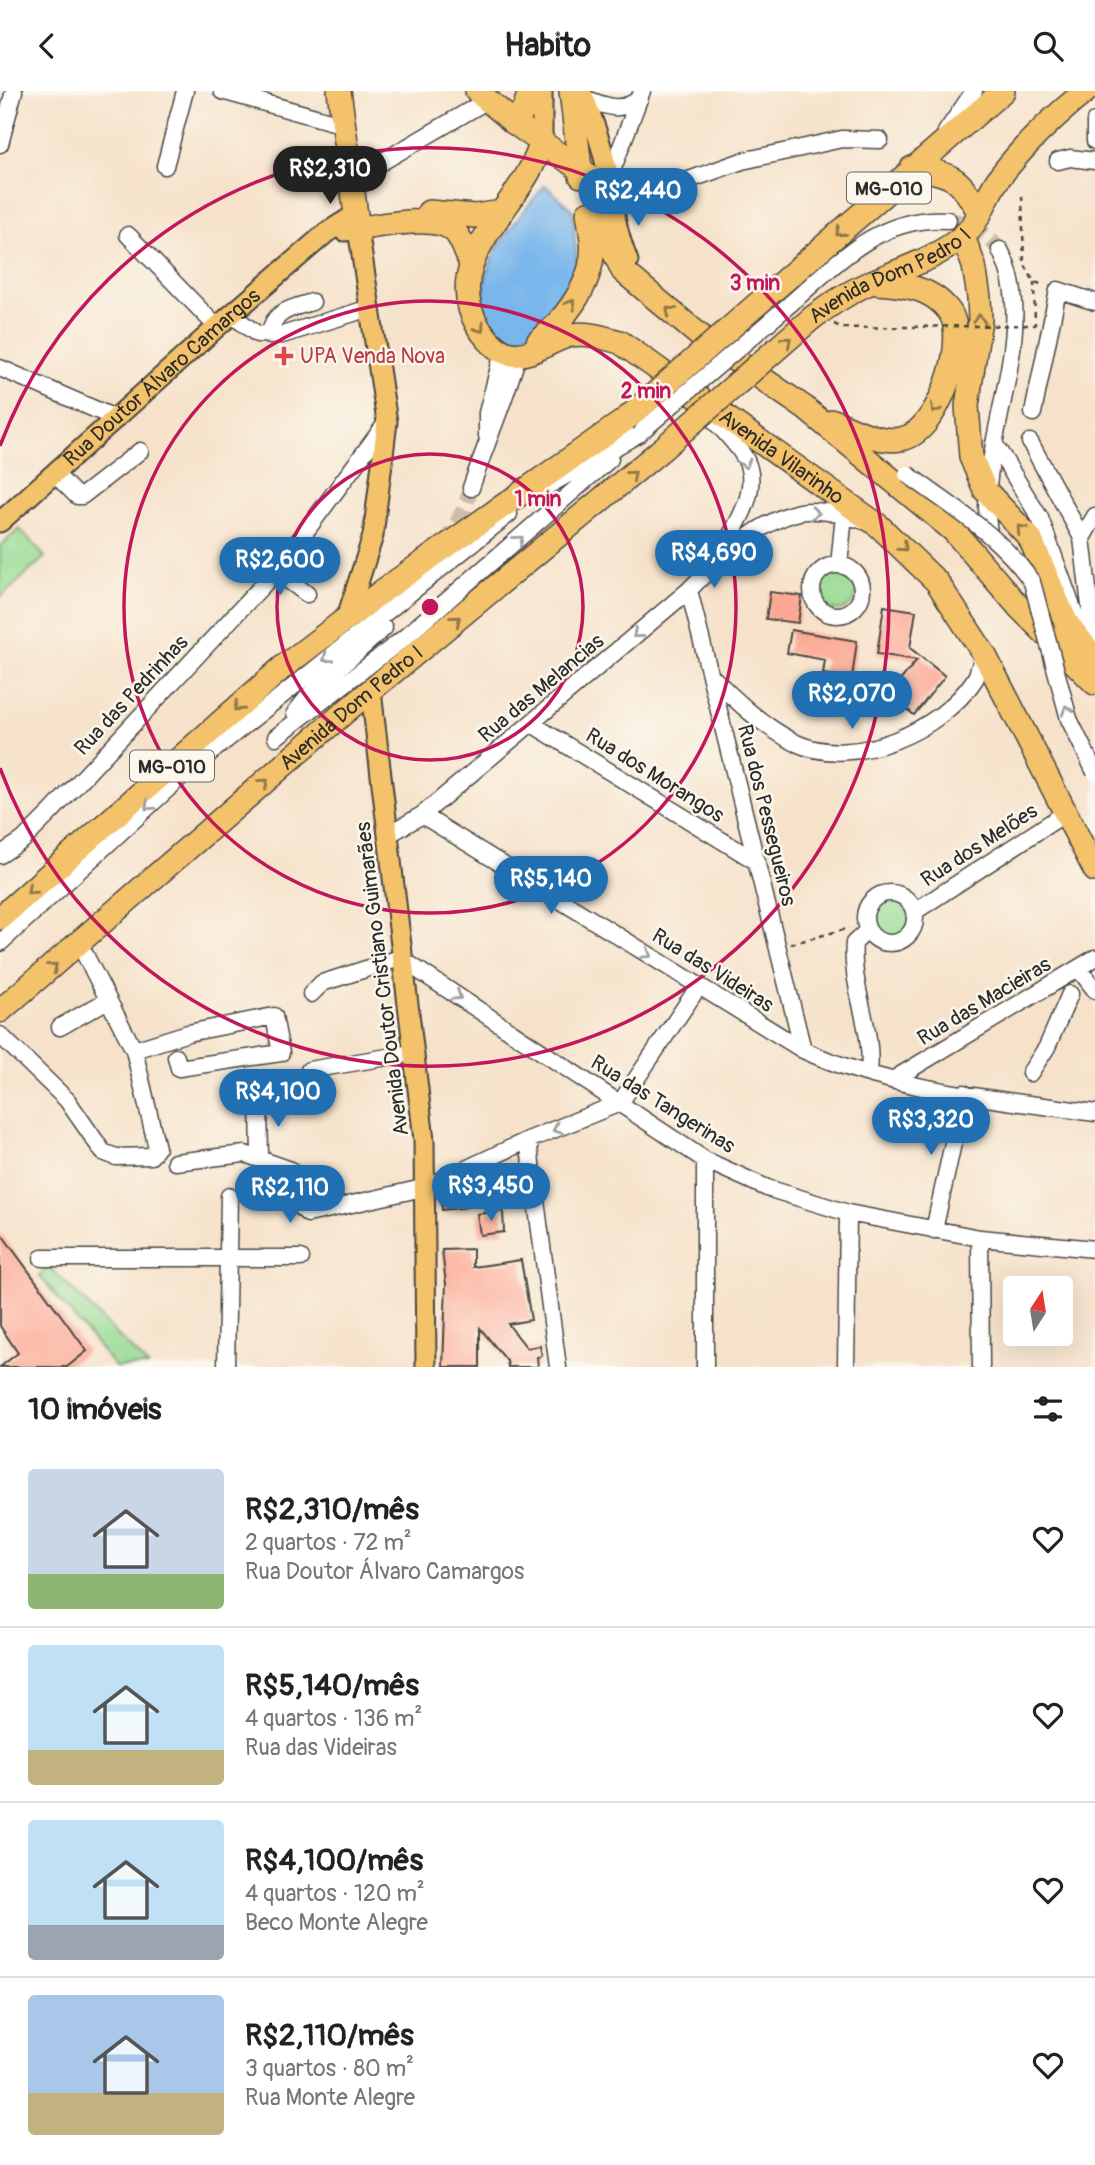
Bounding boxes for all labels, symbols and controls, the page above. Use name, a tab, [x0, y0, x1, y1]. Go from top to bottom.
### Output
text: Habito	[504, 26, 591, 66]
icon: back	[28, 27, 66, 65]
icon: search	[1029, 27, 1067, 65]
pin: R$2,310	[265, 146, 395, 206]
text: R$2,310	[289, 154, 371, 183]
pin: R$2,440	[573, 169, 703, 228]
road number: MG-010	[847, 173, 931, 204]
text: R$2,440	[595, 176, 681, 205]
street label: Avenida Dom Pedro I	[803, 222, 978, 330]
one-way arrow	[835, 224, 848, 236]
text: 3 min	[730, 270, 780, 297]
street label: Rua Doutor Álvaro Camargos	[58, 282, 267, 473]
one-way arrow	[563, 299, 576, 312]
one-way arrow	[666, 307, 679, 319]
one-way arrow	[972, 313, 987, 324]
one-way arrow	[472, 320, 484, 333]
one-way arrow	[778, 337, 791, 349]
place label: UPA Venda Nova	[300, 343, 445, 370]
marker: UPA Venda Nova	[274, 346, 294, 366]
text: 2 min	[621, 378, 671, 405]
one-way arrow	[930, 401, 943, 414]
street label: Avenida Vilarinho	[713, 403, 849, 511]
one-way arrow	[737, 458, 751, 470]
one-way arrow	[623, 471, 636, 483]
text: 1 min	[515, 486, 562, 513]
one-way arrow	[810, 505, 821, 520]
one-way arrow	[1017, 524, 1030, 537]
pin: R$4,690	[649, 531, 779, 590]
one-way arrow	[511, 535, 524, 548]
pin: R$2,600	[215, 538, 345, 597]
text: R$4,690	[671, 538, 757, 567]
one-way arrow	[895, 539, 908, 551]
text: R$2,600	[235, 545, 325, 574]
centre of rings	[418, 595, 442, 619]
one-way arrow	[448, 616, 461, 628]
one-way arrow	[632, 626, 645, 638]
street label: Rua das Melancias	[473, 627, 610, 749]
street label: Rua das Pedrinhas	[69, 629, 195, 761]
street label: Avenida Dom Pedro I	[274, 640, 429, 777]
one-way arrow	[323, 650, 335, 663]
pin: R$2,070	[787, 671, 917, 731]
text: R$2,070	[808, 679, 896, 708]
one-way arrow	[233, 699, 246, 711]
one-way arrow	[1061, 704, 1075, 717]
street label: Rua dos Morangos	[580, 722, 730, 829]
street label: Rua dos Pessegueiros	[731, 722, 802, 909]
road number: MG-010	[130, 751, 214, 781]
one-way arrow	[256, 779, 269, 791]
street label: Rua dos Melões	[916, 797, 1043, 893]
one-way arrow	[144, 798, 157, 811]
street label: Avenida Doutor Cristiano Guimarães	[350, 820, 415, 1137]
pin: R$5,140	[486, 857, 616, 916]
text: R$5,140	[510, 864, 592, 893]
one-way arrow	[27, 882, 40, 895]
street label: Rua das Videiras	[647, 922, 779, 1019]
one-way arrow	[640, 946, 653, 959]
street label: Rua das Macieiras	[913, 951, 1056, 1052]
one-way arrow	[45, 963, 57, 976]
one-way arrow	[449, 987, 462, 1000]
street label: Rua das Tangerinas	[585, 1049, 741, 1160]
pin: R$4,100	[213, 1069, 343, 1129]
text: R$4,100	[235, 1077, 321, 1106]
pin: R$3,320	[866, 1097, 996, 1157]
text: R$3,320	[888, 1105, 974, 1134]
one-way arrow	[551, 1120, 563, 1134]
pin: R$3,450	[426, 1163, 556, 1223]
pin: R$2,110	[225, 1165, 355, 1225]
text: R$3,450	[448, 1171, 534, 1200]
text: R$2,110	[251, 1173, 329, 1202]
north arrow	[1003, 1276, 1073, 1346]
map controls	[1003, 1276, 1073, 1346]
icon: filters	[1029, 1390, 1067, 1428]
text: 10 imóveis	[28, 1391, 161, 1428]
text: R$2,310/mês	[245, 1491, 419, 1528]
icon: home	[84, 1497, 168, 1581]
icon: heart	[1029, 1520, 1067, 1558]
text: 2 quartos · 72 m²	[245, 1528, 412, 1557]
text: Rua Doutor Álvaro Camargos	[245, 1557, 524, 1586]
text: R$5,140/mês	[245, 1667, 419, 1704]
icon: home	[84, 1673, 168, 1757]
icon: heart	[1029, 1696, 1067, 1734]
text: 4 quartos · 136 m²	[245, 1704, 422, 1733]
text: Rua das Videiras	[245, 1733, 397, 1762]
text: R$4,100/mês	[245, 1842, 423, 1879]
icon: home	[84, 1848, 168, 1932]
icon: heart	[1029, 1871, 1067, 1909]
text: 4 quartos · 120 m²	[245, 1879, 425, 1908]
text: Beco Monte Alegre	[245, 1908, 428, 1937]
text: R$2,110/mês	[245, 2017, 414, 2054]
icon: home	[84, 2023, 168, 2107]
icon: heart	[1029, 2046, 1067, 2084]
text: 3 quartos · 80 m²	[245, 2054, 414, 2083]
text: Rua Monte Alegre	[245, 2083, 415, 2112]

